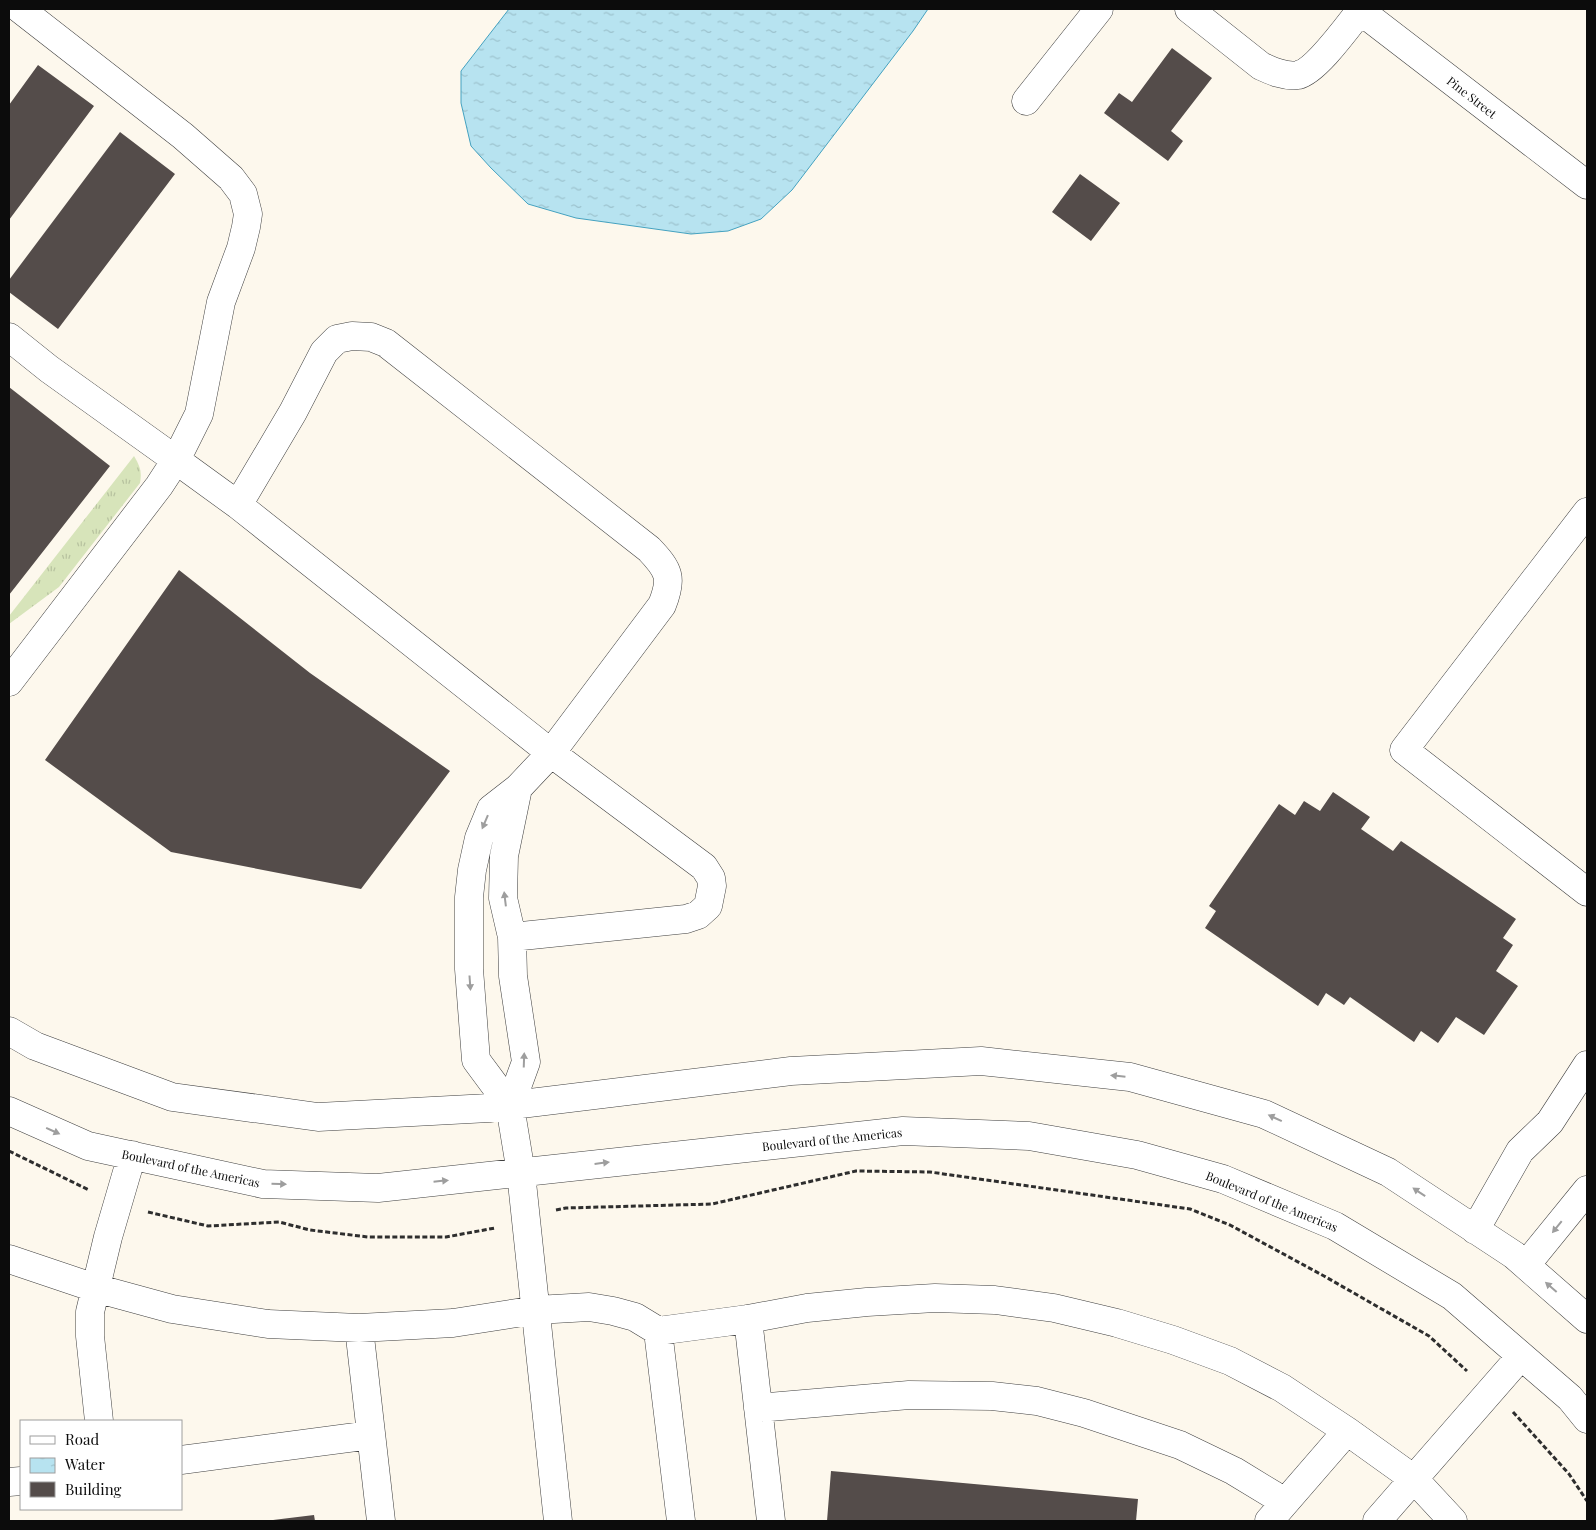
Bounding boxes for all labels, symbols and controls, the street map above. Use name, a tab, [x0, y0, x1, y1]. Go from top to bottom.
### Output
street label: Pine Street	[1444, 73, 1501, 122]
one-way arrow	[481, 815, 489, 830]
one-way arrow	[501, 891, 509, 907]
one-way arrow	[466, 975, 474, 991]
one-way arrow	[520, 1051, 528, 1067]
one-way arrow	[1110, 1071, 1126, 1079]
one-way arrow	[1267, 1114, 1282, 1123]
street label: Boulevard of the Americas	[761, 1124, 903, 1154]
one-way arrow	[46, 1127, 60, 1135]
street label: Boulevard of the Americas	[120, 1146, 262, 1190]
one-way arrow	[594, 1159, 610, 1167]
street label: Boulevard of the Americas	[1204, 1167, 1340, 1235]
one-way arrow	[433, 1177, 449, 1185]
one-way arrow	[271, 1181, 287, 1189]
one-way arrow	[1412, 1188, 1426, 1197]
one-way arrow	[1551, 1221, 1562, 1234]
one-way arrow	[1545, 1281, 1557, 1293]
legend	[20, 1420, 182, 1510]
text: Road	[65, 1429, 99, 1449]
text: Water	[64, 1454, 105, 1474]
text: Building	[65, 1479, 122, 1499]

